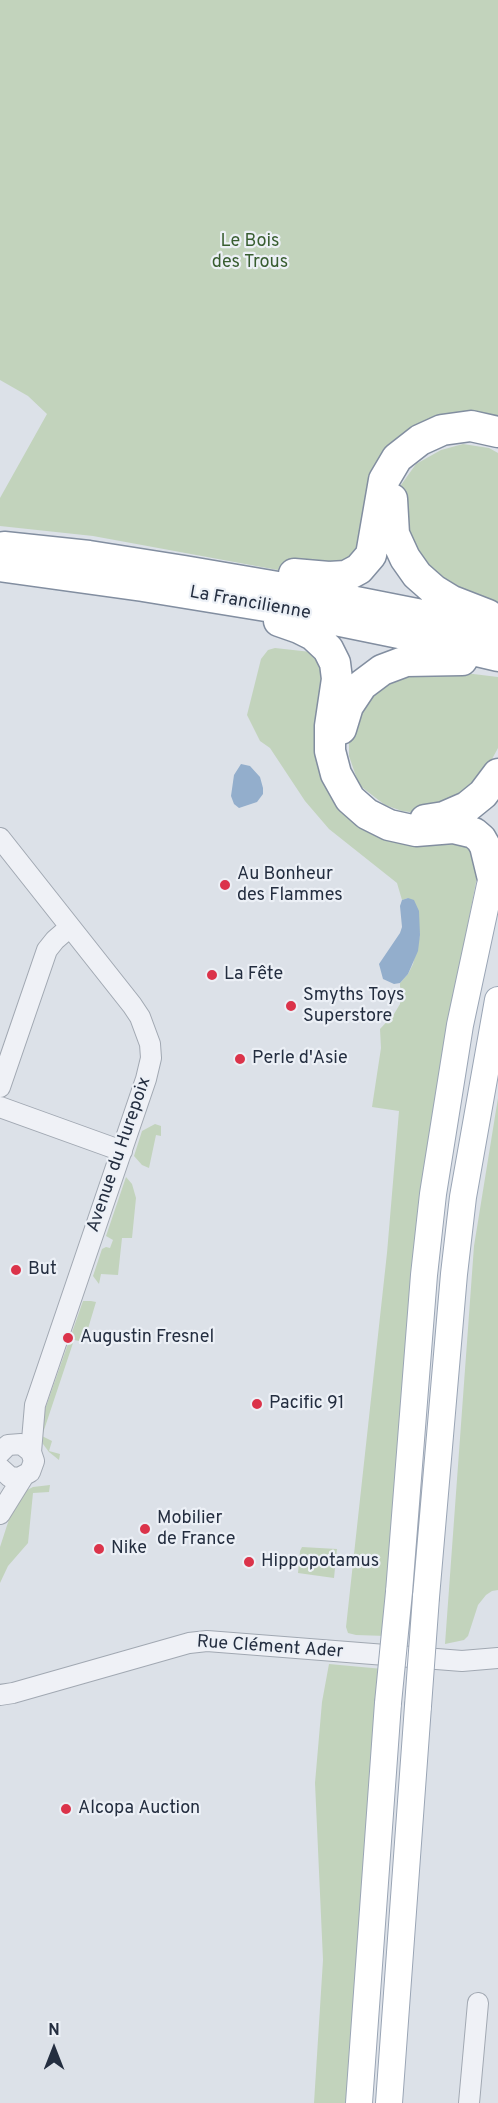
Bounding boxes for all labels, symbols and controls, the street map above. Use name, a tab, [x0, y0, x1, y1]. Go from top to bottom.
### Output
park label: Le Bois des Trous	[212, 231, 288, 274]
street label: La Francilienne	[188, 583, 312, 625]
place label: Au Bonheur des Flammes	[237, 864, 343, 906]
marker: Au Bonheur des Flammes	[218, 878, 232, 892]
place label: La Fête	[224, 964, 283, 986]
marker: La Fête	[205, 968, 219, 982]
place label: Smyths Toys Superstore	[303, 985, 404, 1028]
marker: Smyths Toys Superstore	[284, 999, 298, 1013]
place label: Perle d'Asie	[252, 1048, 348, 1070]
marker: Perle d'Asie	[233, 1052, 247, 1066]
street label: Avenue du Hurepoix	[83, 1075, 157, 1235]
place label: But	[28, 1259, 57, 1281]
marker: But	[9, 1263, 23, 1277]
place label: Augustin Fresnel	[80, 1327, 214, 1349]
marker: Augustin Fresnel	[61, 1331, 75, 1345]
place label: Pacific 91	[269, 1393, 345, 1415]
marker: Pacific 91	[250, 1397, 264, 1411]
place label: Mobilier de France	[157, 1508, 235, 1550]
marker: Mobilier de France	[138, 1522, 152, 1536]
place label: Nike	[111, 1538, 147, 1560]
marker: Nike	[92, 1542, 106, 1556]
place label: Hippopotamus	[261, 1551, 379, 1573]
marker: Hippopotamus	[242, 1555, 256, 1569]
street label: Rue Clément Ader	[196, 1632, 344, 1664]
place label: Alcopa Auction	[78, 1798, 200, 1820]
marker: Alcopa Auction	[59, 1802, 73, 1816]
north arrow	[24, 2019, 84, 2079]
text: N	[48, 2021, 60, 2041]

